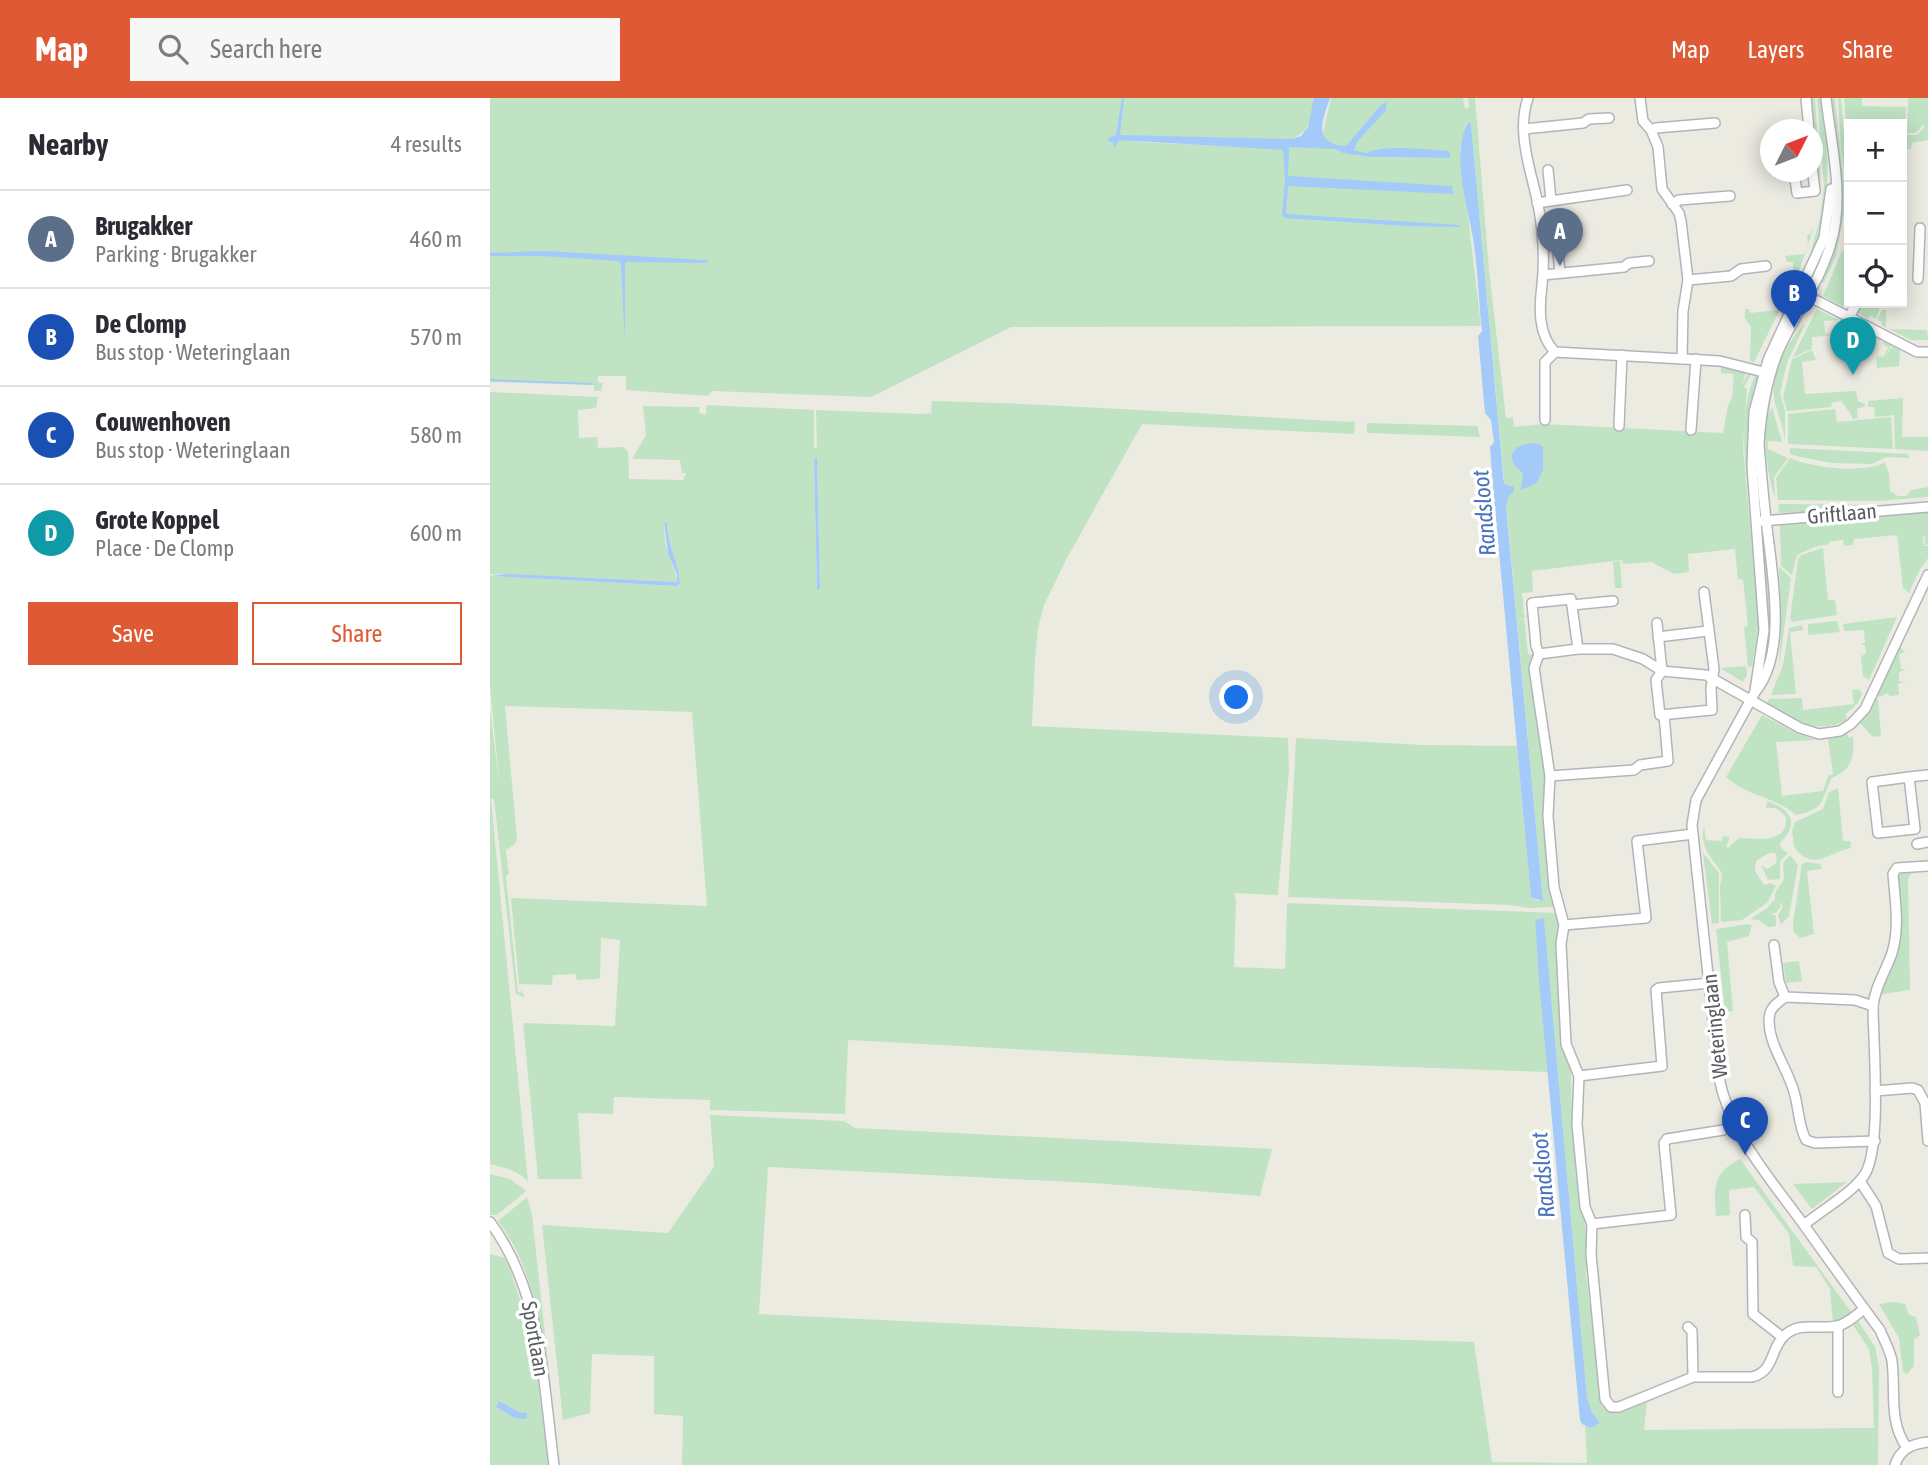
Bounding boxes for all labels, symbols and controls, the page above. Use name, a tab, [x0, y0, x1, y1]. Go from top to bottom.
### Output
search box	[130, 18, 620, 81]
text: Map	[35, 30, 88, 68]
icon: search	[154, 30, 192, 68]
text: Search here	[210, 34, 322, 64]
text: Map	[1671, 36, 1710, 63]
text: Layers	[1748, 36, 1804, 63]
text: Share	[1842, 36, 1893, 63]
north arrow	[1760, 119, 1823, 182]
map controls	[1844, 119, 1907, 308]
button: +	[1844, 119, 1907, 182]
text: Nearby	[28, 127, 108, 161]
text: 4 results	[391, 131, 462, 157]
button: −	[1844, 182, 1907, 245]
pin: A	[1537, 208, 1583, 266]
text: Brugakker	[95, 211, 192, 241]
text: A	[45, 226, 57, 252]
text: 460 m	[410, 226, 462, 252]
text: Parking · Brugakker	[95, 241, 256, 267]
button: locate	[1844, 245, 1907, 308]
pin: B	[1771, 270, 1817, 328]
text: De Clomp	[95, 309, 187, 339]
pin: D	[1830, 317, 1876, 375]
text: B	[46, 324, 56, 350]
text: 570 m	[410, 324, 462, 350]
text: Bus stop · Weteringlaan	[95, 339, 291, 365]
text: Couwenhoven	[95, 407, 231, 437]
text: C	[46, 422, 56, 448]
text: 580 m	[410, 422, 462, 448]
text: Bus stop · Weteringlaan	[95, 437, 291, 463]
water label: Randsloot	[1467, 468, 1501, 557]
street label: Griftlaan	[1806, 498, 1877, 528]
text: Grote Koppel	[95, 505, 219, 535]
text: D	[45, 520, 57, 546]
text: 600 m	[410, 520, 462, 546]
text: Place · De Clomp	[95, 535, 234, 561]
button: Save	[28, 602, 238, 665]
button: Share	[252, 602, 462, 665]
your location	[1219, 680, 1253, 714]
street label: Weteringlaan	[1697, 973, 1731, 1080]
pin: C	[1722, 1097, 1768, 1155]
water label: Randsloot	[1526, 1130, 1560, 1219]
street label: Sportlaan	[518, 1299, 554, 1378]

